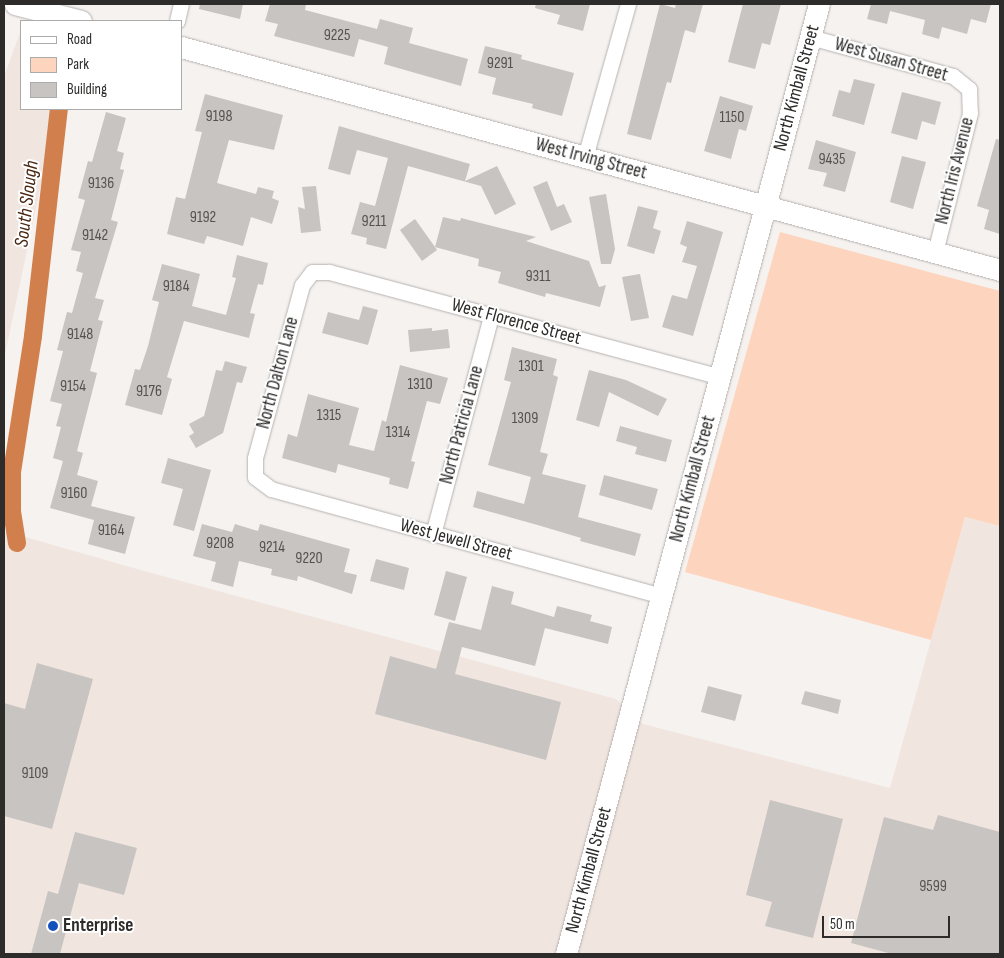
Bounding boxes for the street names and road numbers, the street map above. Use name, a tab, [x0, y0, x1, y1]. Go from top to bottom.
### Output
street label: North Kimball Street	[769, 22, 825, 154]
street label: West Susan Street	[832, 33, 950, 87]
street label: North Iris Avenue	[931, 115, 979, 227]
street label: West Irving Street	[533, 133, 649, 185]
street label: West Florence Street	[449, 294, 583, 350]
street label: North Dalton Lane	[252, 314, 304, 432]
street label: North Patricia Lane	[435, 363, 489, 487]
street label: North Kimball Street	[665, 413, 721, 545]
street label: West Jewell Street	[397, 514, 515, 566]
street label: North Kimball Street	[561, 804, 617, 936]

